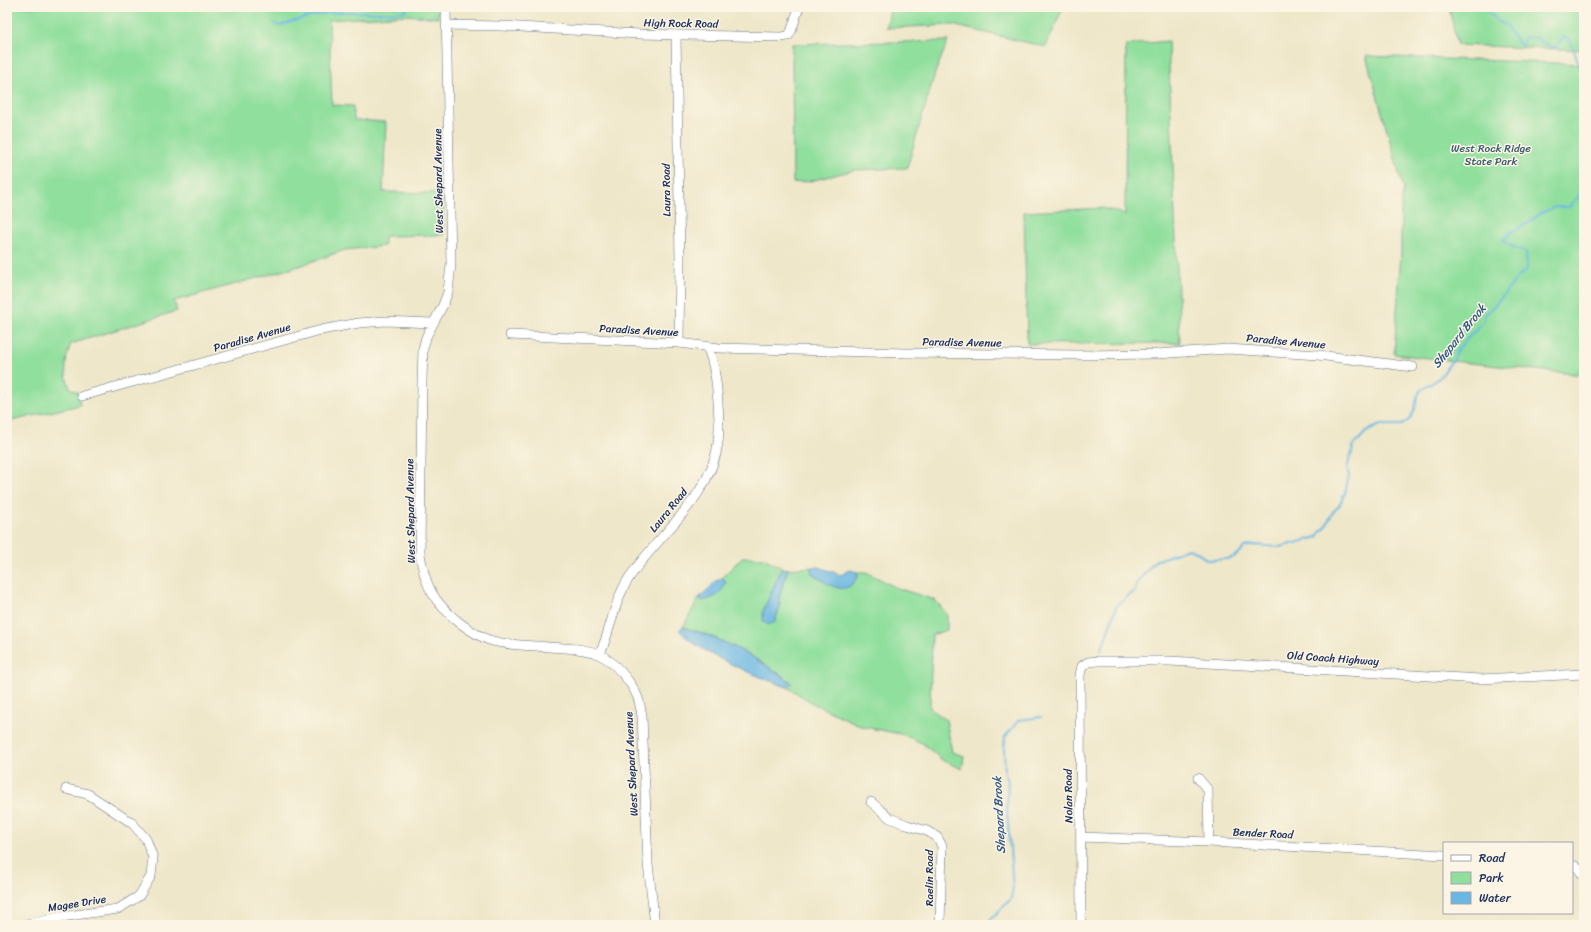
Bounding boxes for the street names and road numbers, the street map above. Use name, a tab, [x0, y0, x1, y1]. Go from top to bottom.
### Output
street label: High Rock Road	[643, 13, 720, 34]
street label: West Shepard Avenue	[428, 128, 449, 234]
street label: Laura Road	[657, 162, 676, 217]
street label: Paradise Avenue	[211, 317, 293, 358]
street label: Paradise Avenue	[599, 319, 680, 342]
street label: Paradise Avenue	[1245, 329, 1327, 354]
street label: Paradise Avenue	[922, 332, 1002, 353]
street label: West Shepard Avenue	[400, 458, 421, 564]
street label: Laura Road	[644, 483, 693, 537]
street label: Old Coach Highway	[1286, 646, 1380, 671]
street label: West Shepard Avenue	[619, 710, 644, 817]
street label: Nolan Road	[1059, 768, 1078, 823]
street label: Bender Road	[1232, 822, 1295, 845]
street label: Raelin Road	[920, 849, 939, 906]
street label: Magee Drive	[47, 889, 108, 917]

